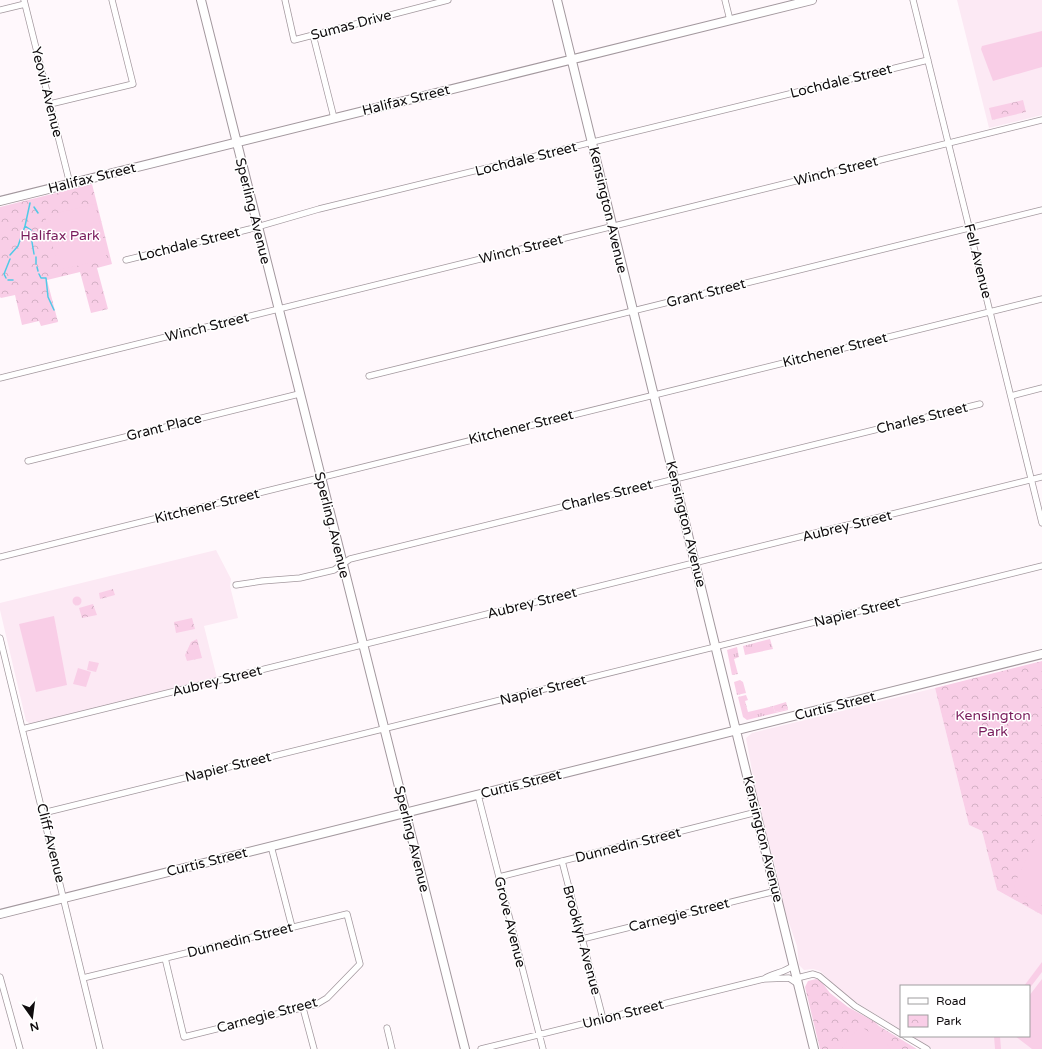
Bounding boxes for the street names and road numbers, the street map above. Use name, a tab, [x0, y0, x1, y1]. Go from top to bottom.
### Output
street label: Sumas Drive	[309, 6, 393, 44]
street label: Yeovil Avenue	[28, 45, 66, 139]
street label: Lochdale Street	[788, 60, 894, 102]
street label: Halifax Street	[360, 81, 452, 119]
street label: Lochdale Street	[473, 138, 579, 180]
street label: Kensington Avenue	[585, 145, 631, 275]
street label: Winch Street	[792, 152, 880, 190]
street label: Sperling Avenue	[232, 156, 274, 266]
street label: Halifax Street	[46, 159, 138, 197]
street label: Fell Avenue	[960, 222, 996, 300]
street label: Lochdale Street	[136, 223, 242, 265]
street label: Winch Street	[477, 230, 565, 268]
street label: Grant Street	[665, 275, 748, 311]
street label: Winch Street	[163, 308, 251, 346]
street label: Kitchener Street	[781, 329, 890, 371]
street label: Charles Street	[875, 398, 970, 438]
street label: Kitchener Street	[467, 406, 576, 448]
street label: Grant Place	[124, 409, 204, 445]
street label: Kensington Avenue	[662, 459, 710, 589]
street label: Sperling Avenue	[311, 470, 353, 580]
street label: Charles Street	[560, 475, 655, 515]
street label: Kitchener Street	[153, 485, 262, 527]
street label: Aubrey Street	[800, 506, 894, 545]
street label: Aubrey Street	[485, 583, 579, 622]
street label: Napier Street	[812, 593, 903, 631]
street label: Aubrey Street	[170, 661, 264, 700]
street label: Napier Street	[498, 671, 589, 709]
street label: Curtis Street	[793, 688, 878, 724]
street label: Napier Street	[183, 748, 274, 786]
street label: Curtis Street	[479, 766, 564, 802]
street label: Kensington Avenue	[739, 774, 787, 904]
street label: Sperling Avenue	[391, 784, 433, 894]
street label: Cliff Avenue	[33, 802, 69, 885]
street label: Dunnedin Street	[573, 823, 683, 866]
street label: Curtis Street	[165, 844, 250, 880]
street label: Grove Avenue	[490, 875, 530, 969]
street label: Brooklyn Avenue	[559, 883, 605, 997]
street label: Carnegie Street	[627, 894, 732, 936]
street label: Dunnedin Street	[185, 918, 295, 961]
street label: Carnegie Street	[215, 993, 320, 1037]
street label: Union Street	[581, 996, 666, 1032]

